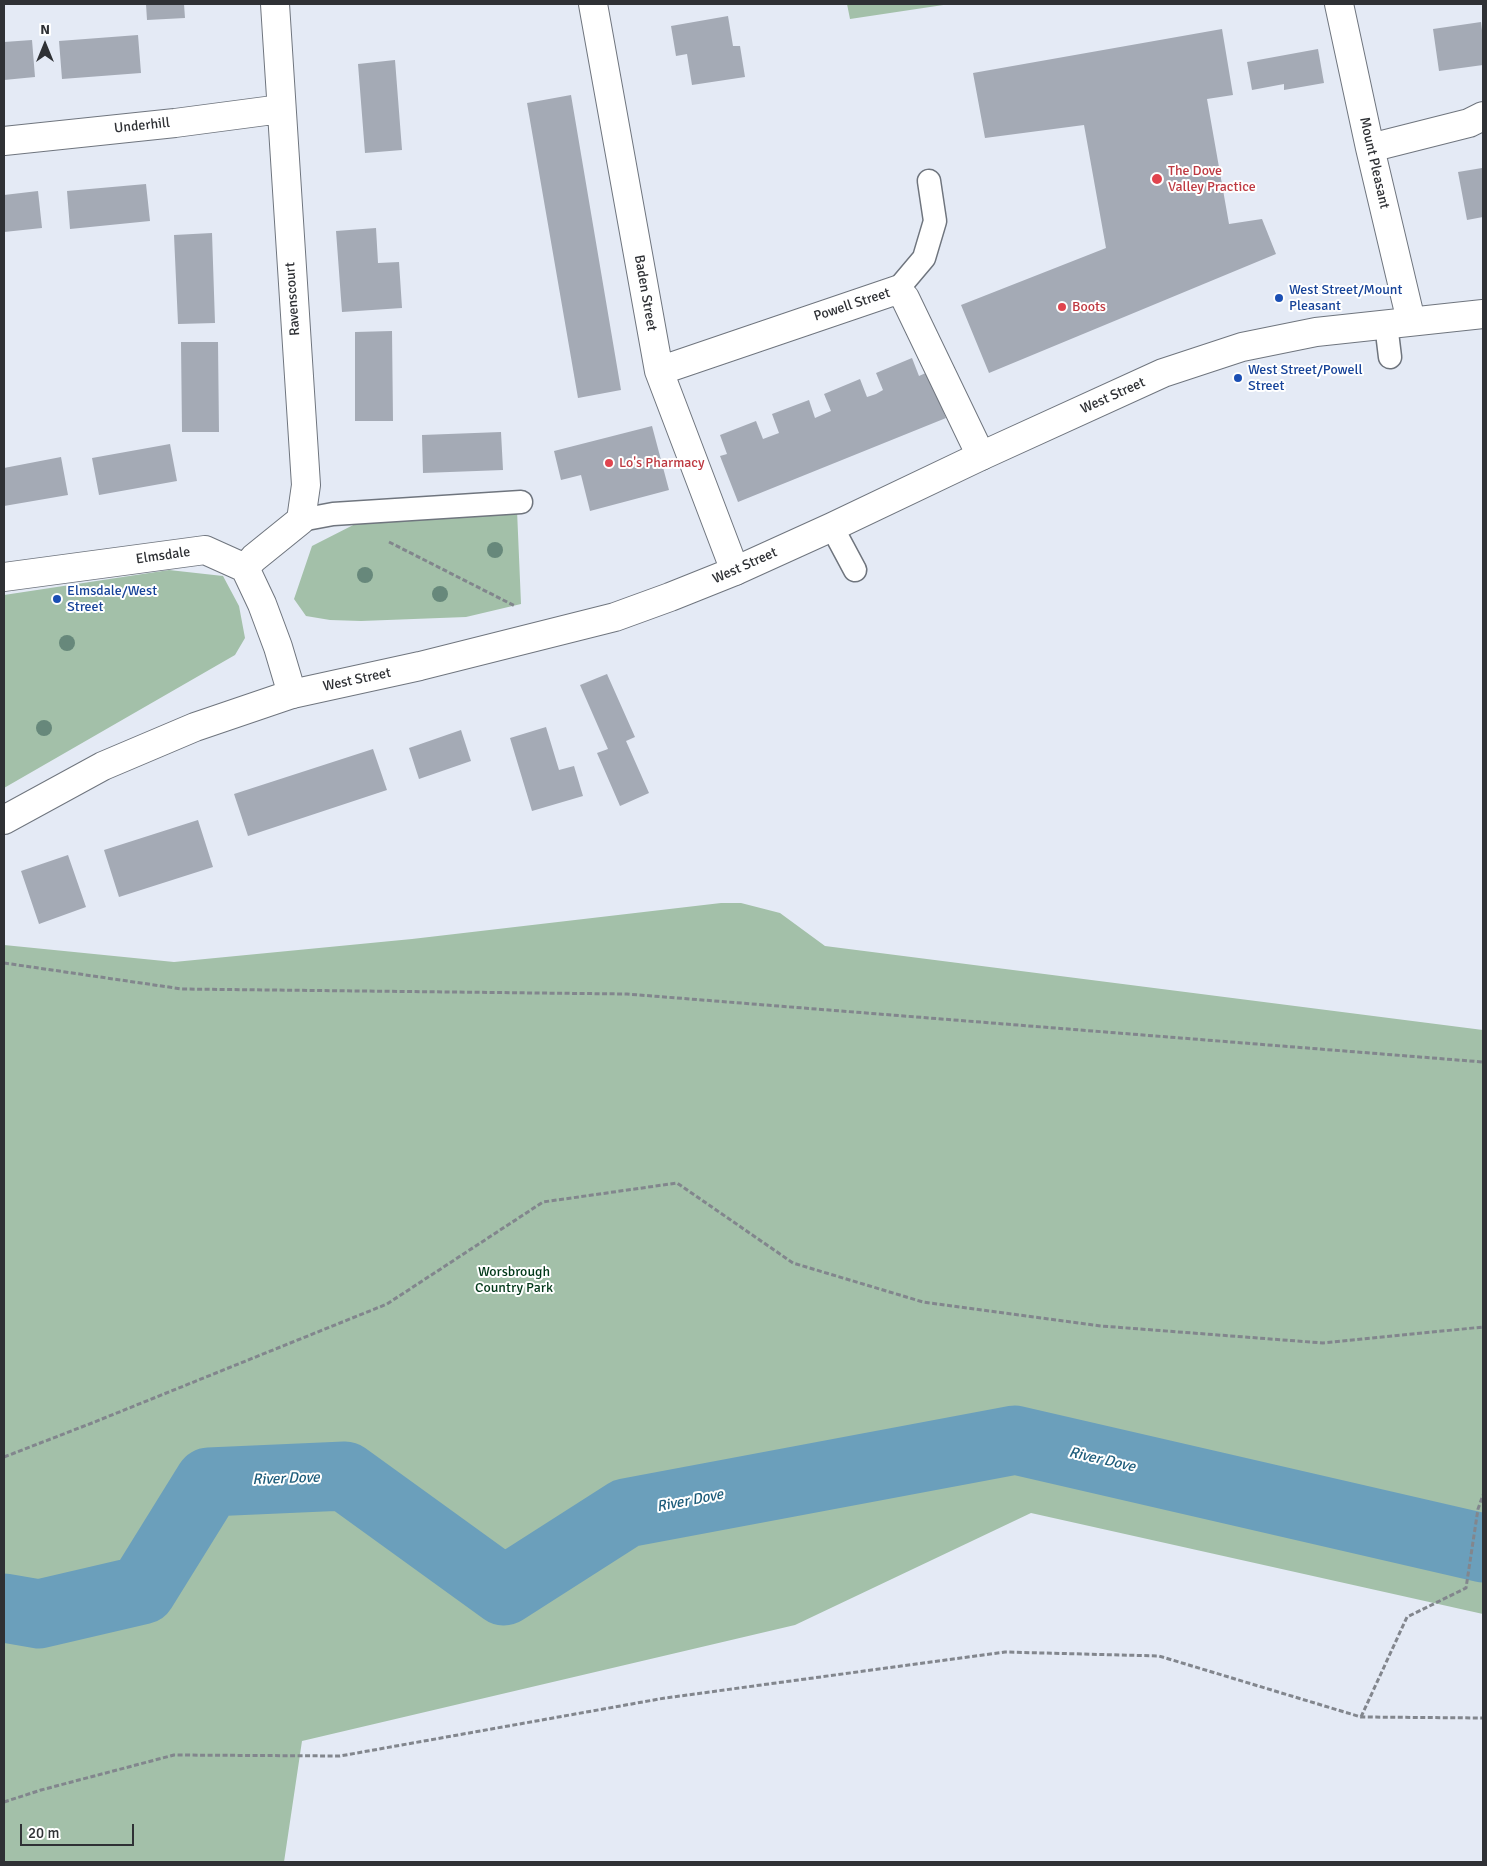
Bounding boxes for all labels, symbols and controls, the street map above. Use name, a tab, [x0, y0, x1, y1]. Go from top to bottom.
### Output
north arrow	[20, 20, 70, 70]
text: N	[40, 21, 50, 38]
street label: Underhill	[113, 115, 171, 137]
street label: Mount Pleasant	[1355, 115, 1393, 211]
place label: The Dove Valley Practice	[1168, 163, 1256, 196]
marker: The Dove Valley Practice	[1150, 172, 1164, 186]
street label: Baden Street	[630, 254, 660, 332]
street label: Ravenscourt	[282, 262, 304, 336]
place label: West Street/Mount Pleasant	[1289, 282, 1402, 314]
street label: Powell Street	[812, 285, 892, 325]
marker: West Street/Mount Pleasant	[1273, 292, 1285, 304]
place label: Boots	[1072, 299, 1106, 315]
marker: Boots	[1056, 301, 1068, 313]
place label: West Street/Powell Street	[1248, 362, 1363, 394]
marker: West Street/Powell Street	[1232, 372, 1244, 384]
street label: West Street	[1078, 374, 1148, 418]
place label: Lo's Pharmacy	[619, 455, 704, 471]
marker: Lo's Pharmacy	[603, 457, 615, 469]
street label: Elmsdale	[135, 544, 191, 568]
street label: West Street	[710, 544, 780, 588]
place label: Elmsdale/West Street	[67, 583, 157, 616]
marker: Elmsdale/West Street	[51, 593, 63, 605]
street label: West Street	[322, 665, 392, 695]
park label: Worsbrough Country Park	[475, 1264, 553, 1296]
water label: River Dove	[1067, 1444, 1137, 1476]
water label: River Dove	[252, 1469, 320, 1489]
water label: River Dove	[655, 1486, 725, 1516]
scale bar	[22, 1814, 136, 1846]
text: 20 m	[28, 1824, 59, 1842]

